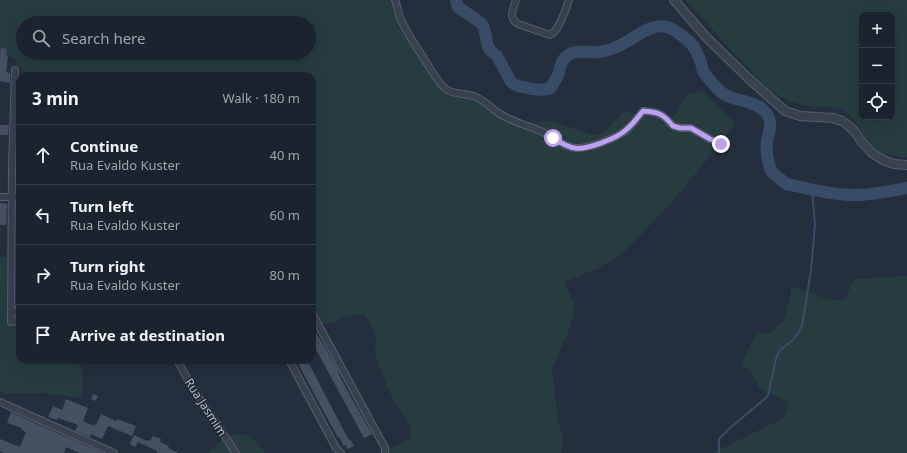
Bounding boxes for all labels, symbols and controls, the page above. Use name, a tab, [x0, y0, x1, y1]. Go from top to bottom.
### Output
map controls	[859, 12, 895, 120]
button: +	[859, 12, 895, 48]
search box	[16, 16, 316, 60]
icon: search	[30, 27, 52, 49]
text: Search here	[62, 28, 145, 48]
button: −	[859, 48, 895, 84]
button: locate	[859, 84, 895, 120]
text: 3 min	[32, 87, 79, 110]
text: Walk · 180 m	[222, 89, 300, 107]
route start	[544, 129, 562, 147]
route end	[712, 135, 730, 153]
text: Continue	[70, 136, 138, 156]
icon: ahead	[32, 144, 54, 166]
text: 40 m	[270, 146, 300, 164]
text: Rua Evaldo Kuster	[70, 156, 180, 174]
text: Turn left	[70, 196, 134, 216]
icon: left	[32, 204, 54, 226]
text: 60 m	[270, 206, 300, 224]
text: Rua Evaldo Kuster	[70, 216, 180, 234]
text: Turn right	[70, 256, 145, 276]
icon: right	[32, 264, 54, 286]
text: 80 m	[270, 266, 300, 284]
text: Rua Evaldo Kuster	[70, 276, 180, 294]
icon: arrive	[32, 324, 54, 346]
text: Arrive at destination	[70, 325, 225, 345]
street label: Rua Jasmim	[181, 375, 231, 439]

